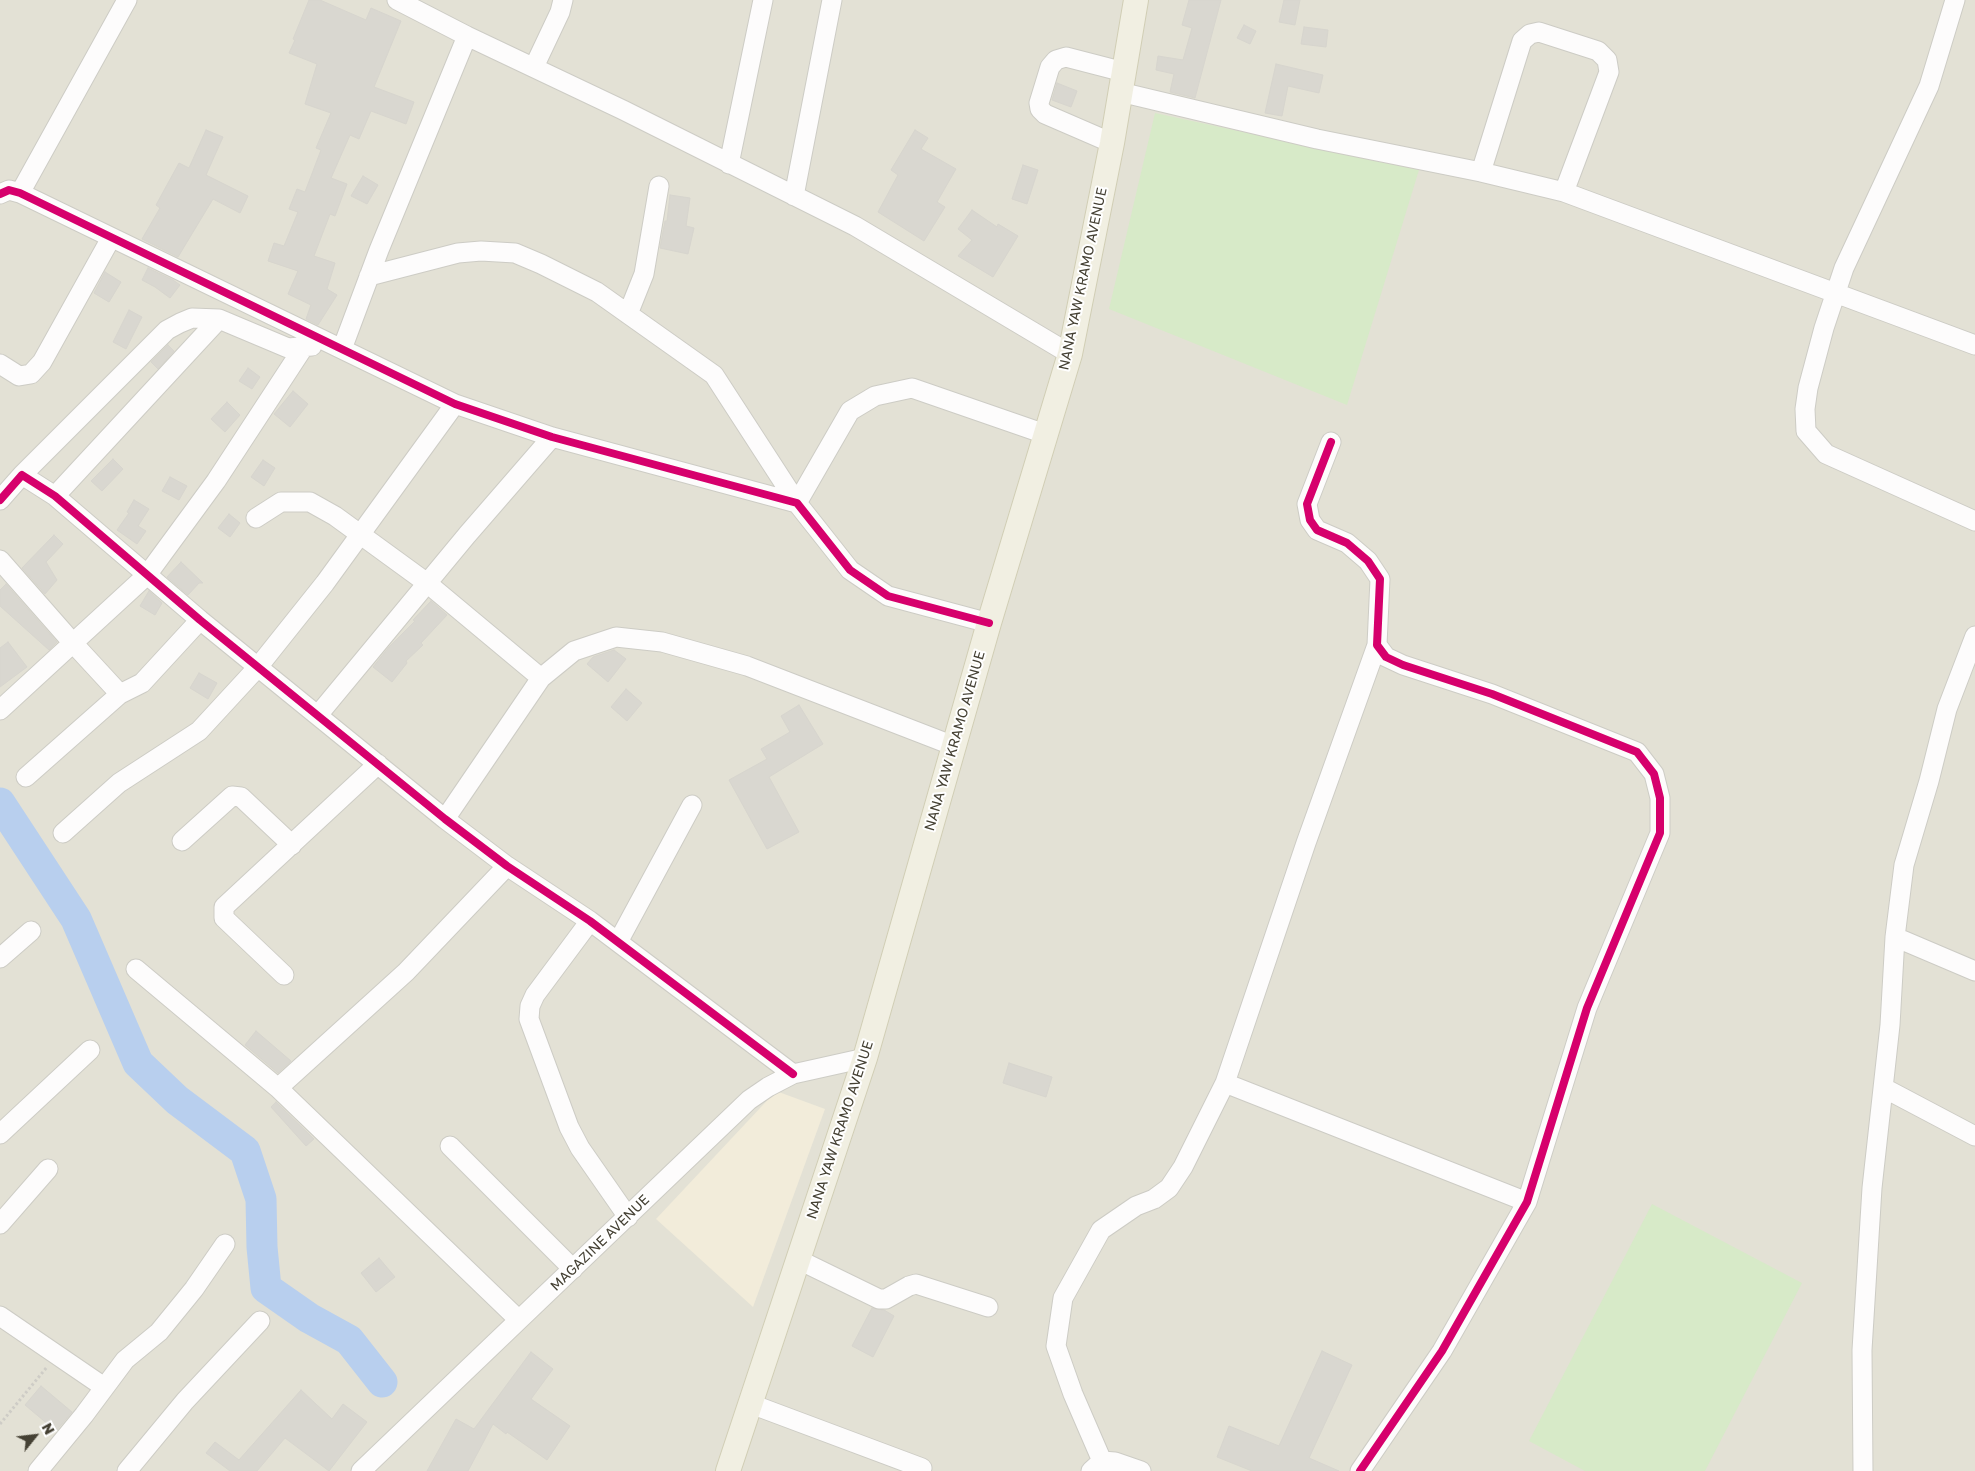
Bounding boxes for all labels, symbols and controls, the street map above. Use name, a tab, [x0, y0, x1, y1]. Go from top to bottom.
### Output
street label: NANA YAW KRAMO AVENUE	[1055, 186, 1111, 372]
street label: NANA YAW KRAMO AVENUE	[921, 649, 989, 833]
street label: NANA YAW KRAMO AVENUE	[803, 1039, 877, 1221]
street label: MAGAZINE AVENUE	[547, 1191, 653, 1295]
north arrow	[10, 1411, 60, 1461]
text: N	[39, 1420, 59, 1437]

